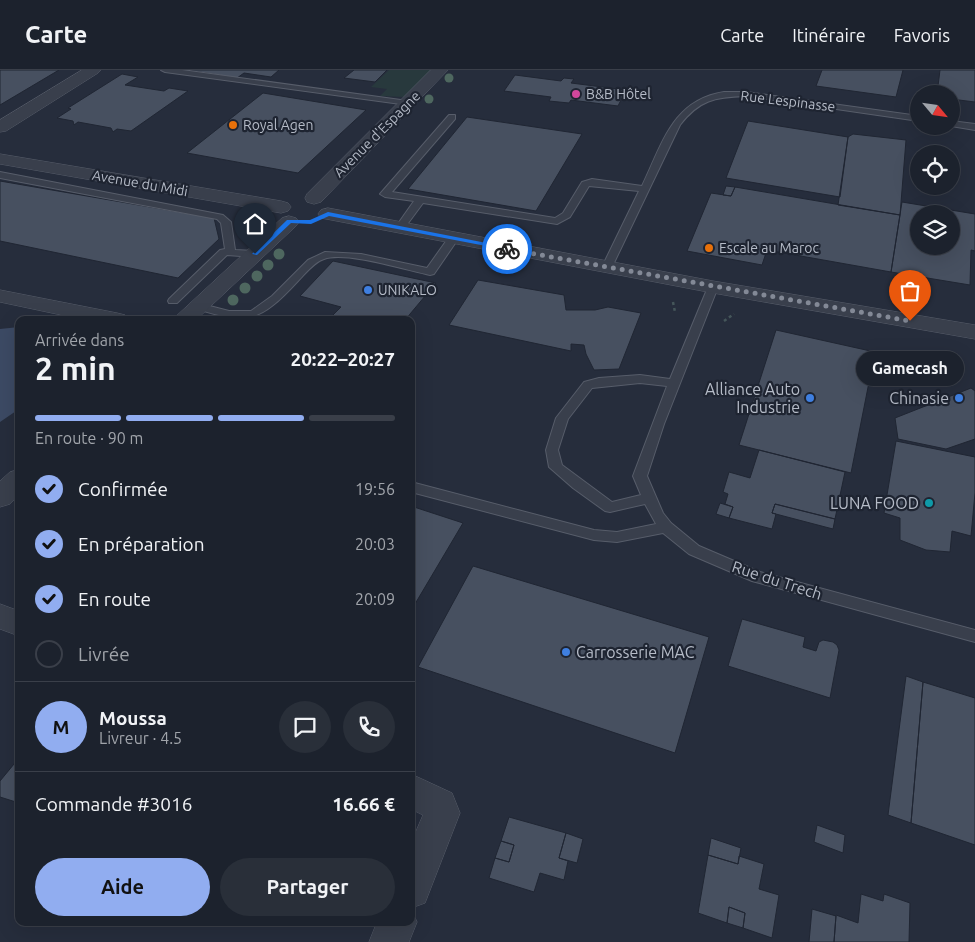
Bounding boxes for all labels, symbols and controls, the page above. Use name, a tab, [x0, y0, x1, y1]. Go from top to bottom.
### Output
text: Carte	[25, 21, 87, 48]
text: Carte	[720, 25, 764, 45]
text: Itinéraire	[792, 25, 866, 45]
text: Favoris	[894, 25, 950, 45]
north arrow	[910, 85, 960, 135]
map controls	[910, 85, 960, 255]
place label: B&B Hôtel	[586, 86, 651, 102]
street label: Rue Lespinasse	[740, 87, 836, 115]
street label: Avenue d'Espagne	[331, 88, 423, 180]
marker: B&B Hôtel	[570, 88, 582, 100]
place label: Royal Agen	[243, 117, 314, 133]
marker: Royal Agen	[227, 119, 239, 131]
button: locate	[910, 145, 960, 195]
street label: Avenue du Midi	[91, 167, 189, 199]
pin	[234, 203, 276, 254]
button: layers	[910, 205, 960, 255]
icon: home	[241, 210, 269, 238]
courier	[482, 224, 532, 274]
icon: bike	[493, 235, 521, 263]
place label: Escale au Maroc	[719, 240, 819, 256]
marker: Escale au Maroc	[703, 242, 715, 254]
pin	[889, 270, 931, 321]
icon: bag	[896, 277, 924, 305]
place label: UNIKALO	[378, 282, 437, 298]
marker: UNIKALO	[362, 284, 374, 296]
text: Arrivée dans	[35, 331, 124, 349]
text: 20:22–20:27	[290, 348, 395, 370]
text: 2 min	[35, 350, 116, 386]
callout: Gamecash	[856, 351, 964, 386]
text: Gamecash	[872, 359, 948, 377]
place label: Alliance Auto Industrie	[705, 380, 800, 416]
place label: Chinasie	[889, 389, 949, 407]
marker: Alliance Auto Industrie	[804, 392, 816, 404]
marker: Chinasie	[953, 392, 965, 404]
text: En route · 90 m	[35, 429, 143, 447]
icon: check	[35, 475, 63, 503]
text: Confirmée	[78, 478, 168, 500]
text: 19:56	[355, 480, 395, 498]
place label: LUNA FOOD	[830, 494, 919, 512]
marker: LUNA FOOD	[923, 497, 935, 509]
icon: check	[35, 530, 63, 558]
text: En préparation	[78, 533, 205, 555]
text: 20:03	[355, 535, 395, 553]
street label: Rue du Trech	[730, 557, 824, 603]
icon: check	[35, 585, 63, 613]
text: En route	[78, 588, 151, 610]
text: 20:09	[355, 590, 395, 608]
text: Livrée	[78, 643, 130, 665]
place label: Carrosserie MAC	[576, 643, 695, 661]
marker: Carrosserie MAC	[560, 646, 572, 658]
button: chat	[279, 701, 331, 753]
button: phone	[343, 701, 395, 753]
text: Moussa	[99, 707, 167, 729]
text: M	[53, 716, 69, 738]
text: Livreur · 4.5	[99, 729, 182, 747]
text: Commande #3016	[35, 793, 192, 815]
text: 16.66 €	[332, 793, 395, 815]
button: Aide	[35, 858, 210, 916]
button: Partager	[220, 858, 395, 916]

